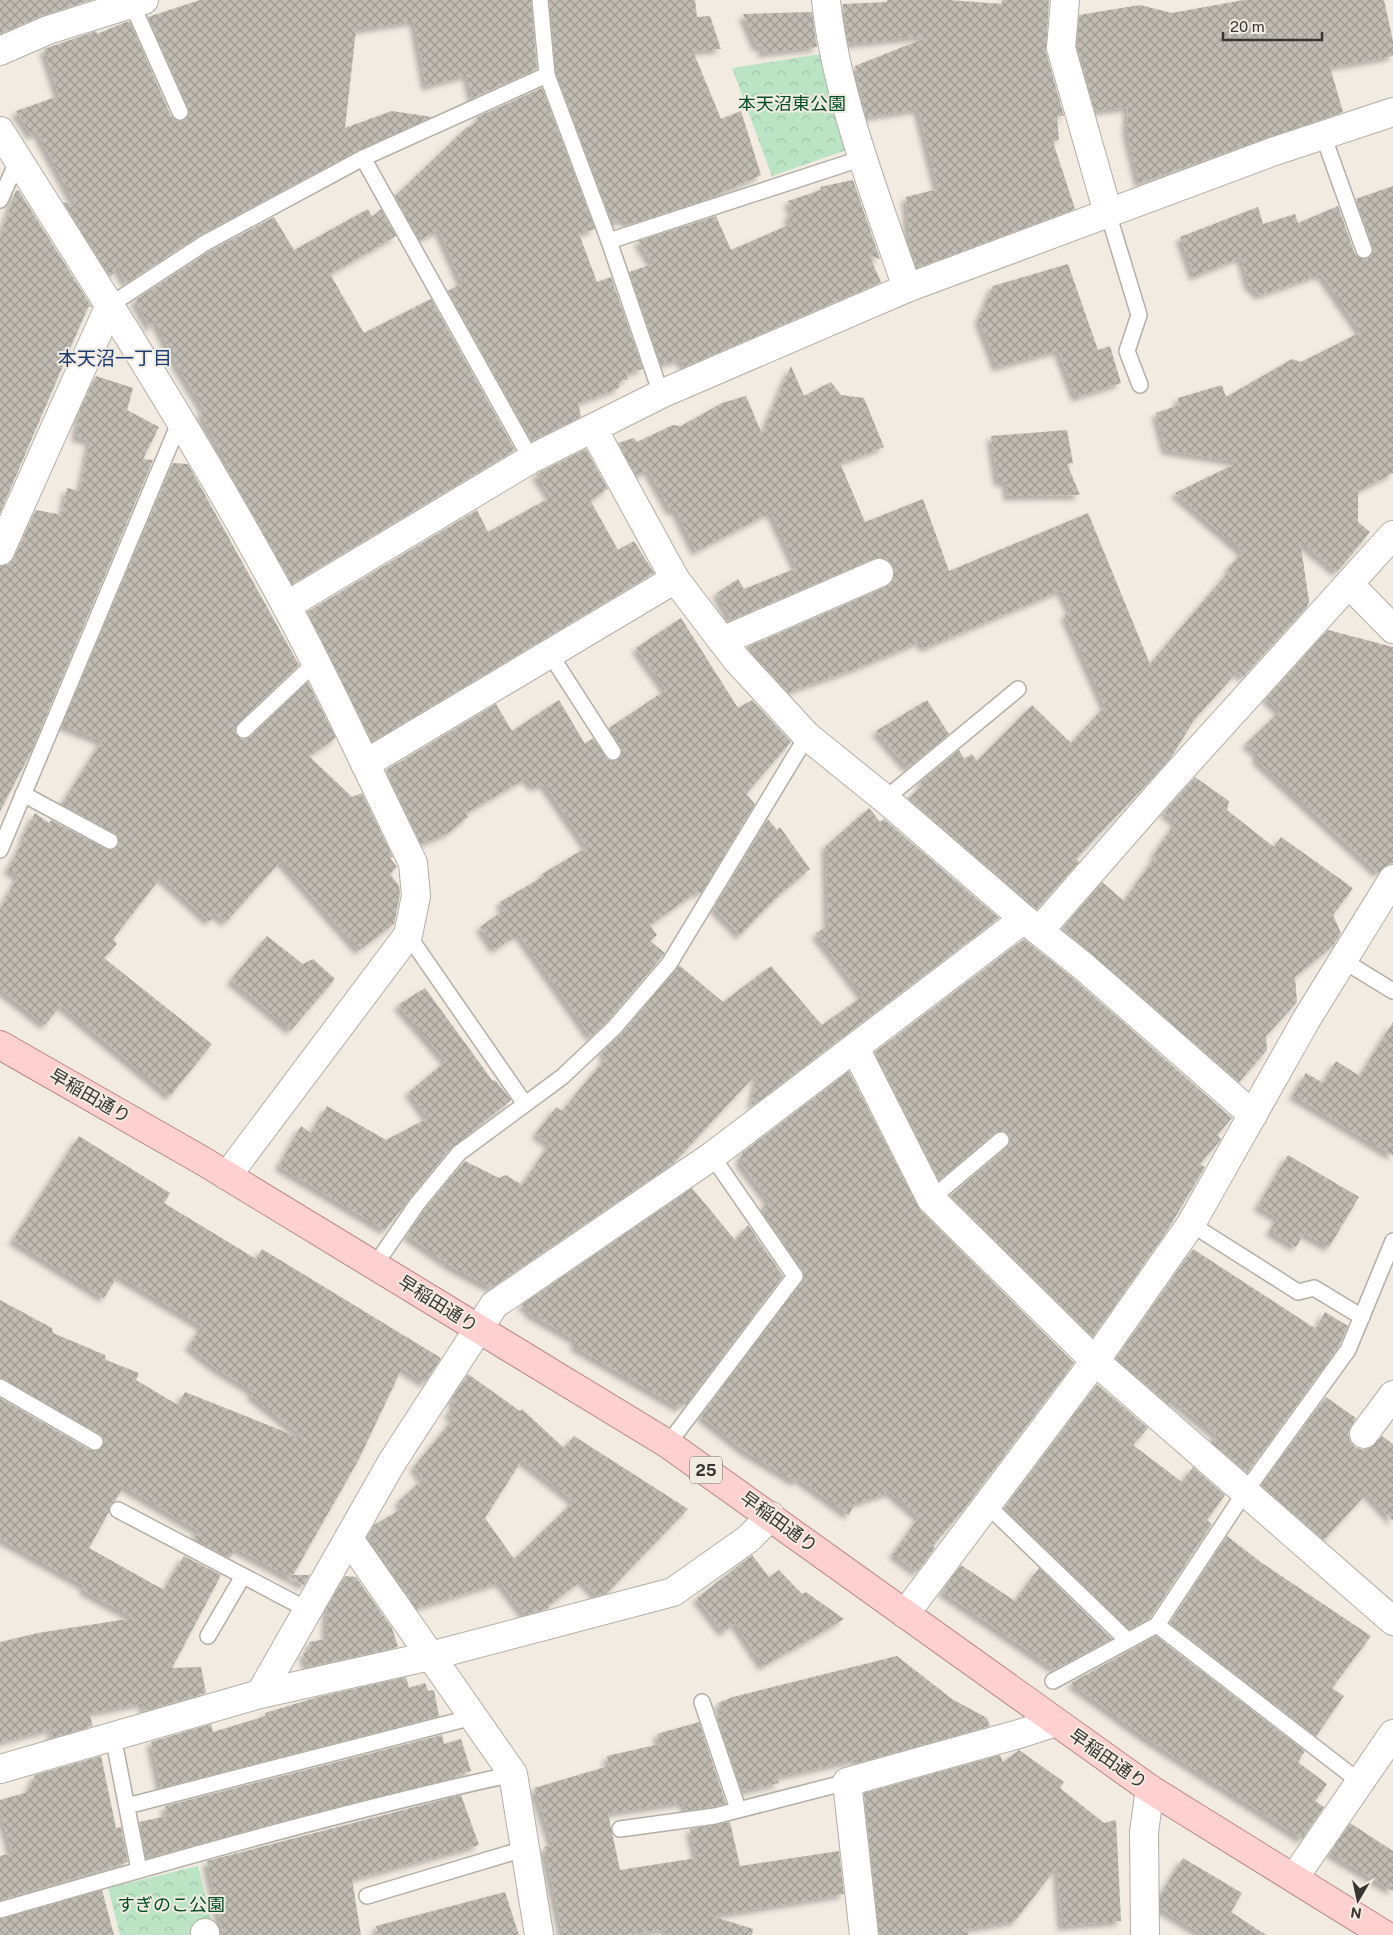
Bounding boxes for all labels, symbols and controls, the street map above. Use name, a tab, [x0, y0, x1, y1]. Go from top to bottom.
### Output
scale bar	[1223, 10, 1322, 42]
text: 20 m	[1230, 18, 1265, 35]
park label: 本天沼東公園	[738, 93, 846, 114]
district label: 本天沼一丁目	[58, 347, 172, 369]
street label: 早稲田通り	[46, 1064, 134, 1127]
street label: 早稲田通り	[395, 1271, 482, 1336]
road number: 25	[690, 1456, 722, 1484]
street label: 早稲田通り	[737, 1487, 822, 1557]
street label: 早稲田通り	[1065, 1724, 1151, 1793]
north arrow	[1333, 1875, 1383, 1925]
park label: すぎのこ公園	[117, 1894, 225, 1915]
text: N	[1349, 1904, 1363, 1922]

